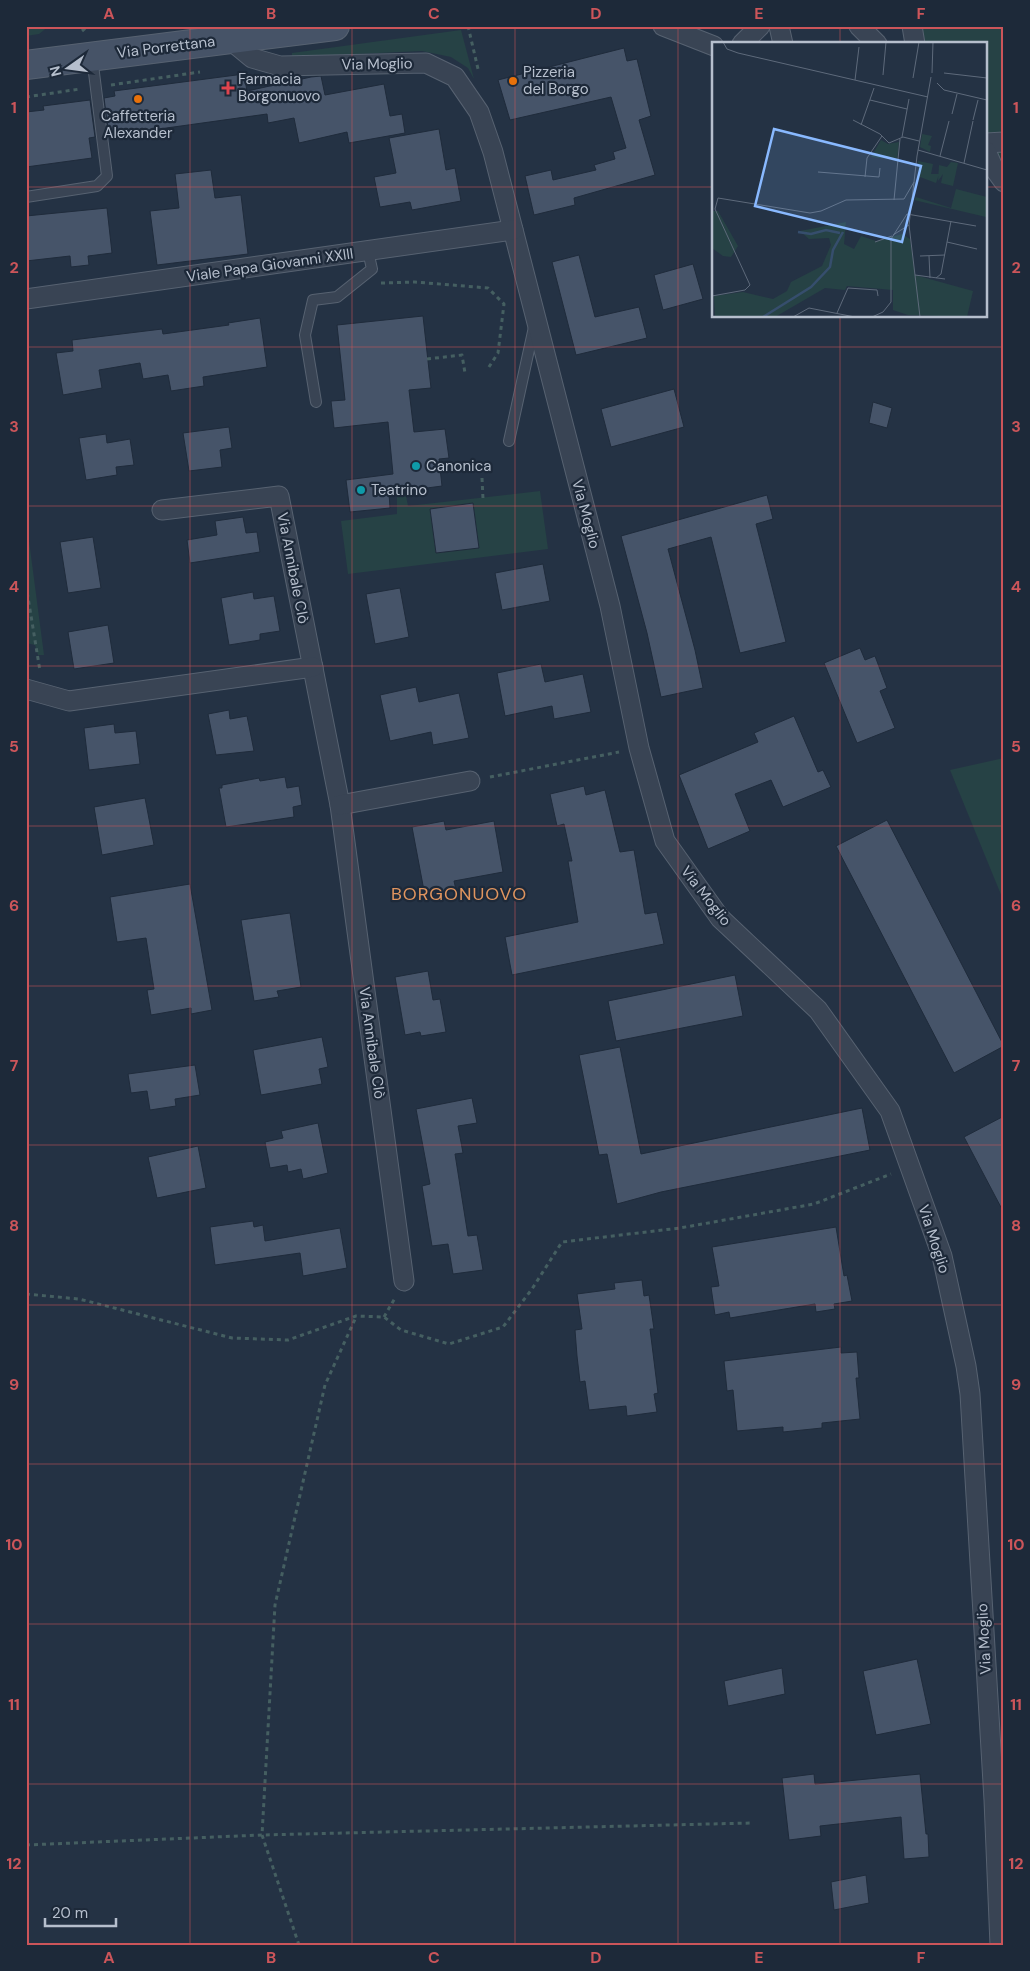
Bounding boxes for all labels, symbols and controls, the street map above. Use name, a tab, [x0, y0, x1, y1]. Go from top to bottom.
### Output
text: A	[103, 3, 115, 24]
text: B	[266, 3, 276, 24]
text: C	[428, 3, 440, 24]
text: D	[590, 3, 602, 24]
text: E	[754, 3, 764, 24]
text: F	[917, 3, 926, 24]
street label: Via Porrettana	[116, 31, 216, 63]
north arrow	[42, 42, 92, 92]
inset map	[712, 42, 988, 318]
street label: Via Moglio	[341, 53, 413, 75]
place label: Pizzeria del Borgo	[523, 62, 589, 99]
text: N	[45, 64, 65, 78]
place label: Farmacia Borgonuovo	[238, 69, 321, 106]
marker: Pizzeria del Borgo	[507, 75, 519, 87]
marker: Farmacia Borgonuovo	[222, 82, 234, 94]
marker: Caffetteria Alexander	[132, 93, 144, 105]
text: 1	[11, 97, 17, 118]
text: 1	[1013, 97, 1019, 118]
place label: Caffetteria Alexander	[101, 106, 175, 143]
street label: Viale Papa Giovanni XXIII	[185, 243, 355, 287]
text: 2	[9, 257, 19, 278]
text: 2	[1011, 257, 1021, 278]
text: 3	[9, 416, 19, 437]
text: 3	[1011, 416, 1021, 437]
place label: Canonica	[426, 456, 491, 476]
marker: Canonica	[410, 460, 422, 472]
street label: Via Moglio	[567, 477, 605, 551]
place label: Teatrino	[371, 480, 427, 500]
marker: Teatrino	[355, 484, 367, 496]
street label: Via Annibale Clò	[272, 511, 314, 625]
text: 4	[9, 576, 19, 597]
text: 4	[1011, 576, 1021, 597]
text: 5	[9, 736, 19, 757]
text: 5	[1011, 736, 1021, 757]
street label: Via Moglio	[676, 862, 736, 930]
district label: BORGONUOVO	[391, 882, 527, 906]
text: 6	[9, 895, 19, 916]
text: 6	[1011, 895, 1021, 916]
street label: Via Annibale Clò	[354, 986, 390, 1100]
text: 7	[10, 1055, 19, 1076]
text: 7	[1012, 1055, 1021, 1076]
street label: Via Moglio	[913, 1202, 955, 1276]
text: 8	[9, 1215, 19, 1236]
text: 8	[1011, 1215, 1021, 1236]
text: 9	[9, 1374, 19, 1395]
text: 9	[1011, 1374, 1021, 1395]
text: 10	[5, 1534, 23, 1555]
text: 10	[1007, 1534, 1025, 1555]
street label: Via Moglio	[972, 1603, 996, 1675]
text: 11	[8, 1694, 20, 1715]
text: 11	[1010, 1694, 1022, 1715]
text: 12	[6, 1853, 22, 1874]
text: 12	[1008, 1853, 1024, 1874]
scale bar	[45, 1896, 116, 1928]
text: 20 m	[52, 1903, 88, 1923]
text: A	[103, 1947, 115, 1968]
text: B	[266, 1947, 276, 1968]
text: C	[428, 1947, 440, 1968]
text: D	[590, 1947, 602, 1968]
text: E	[754, 1947, 764, 1968]
text: F	[917, 1947, 926, 1968]

